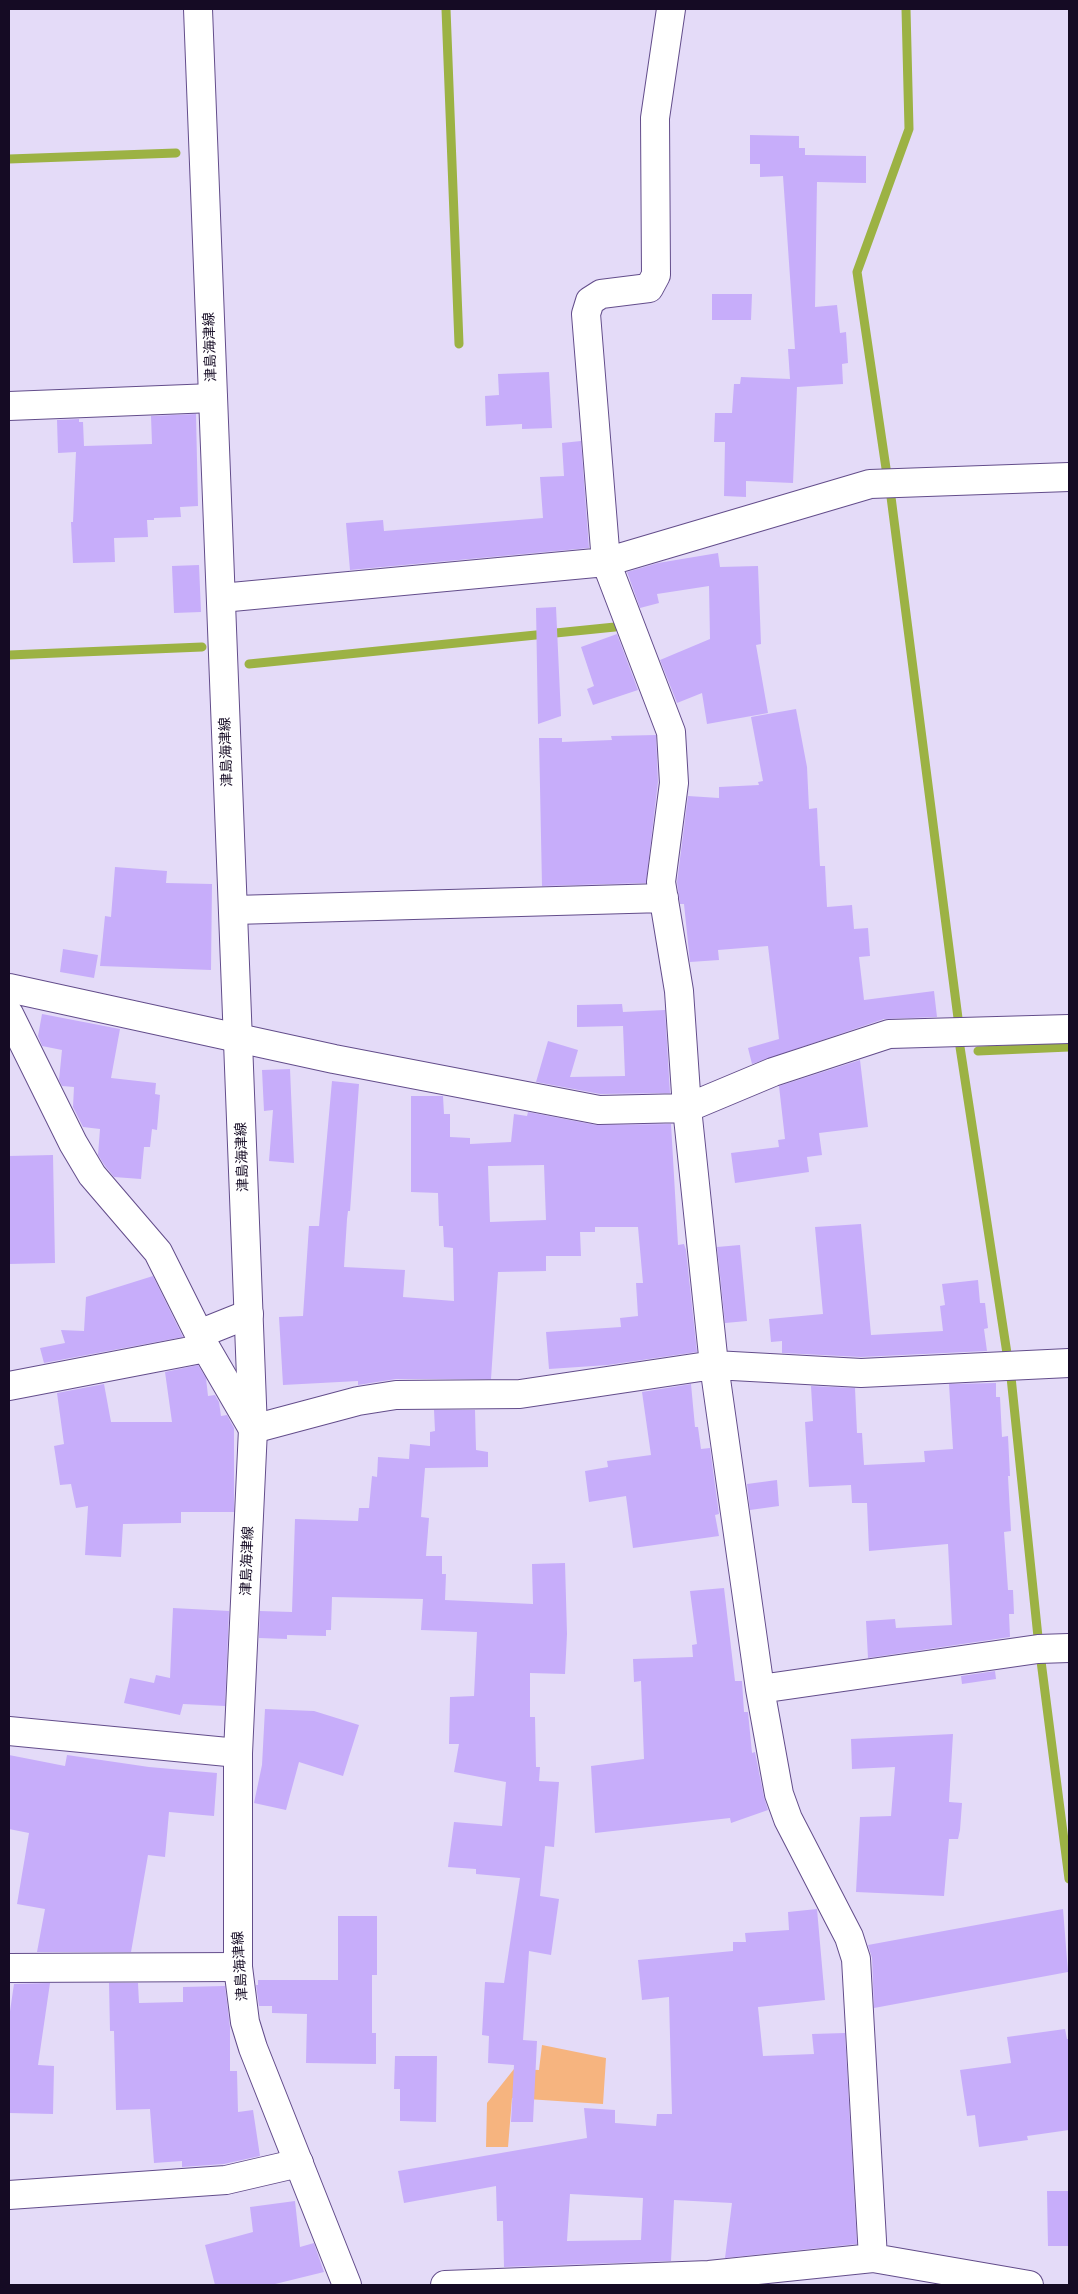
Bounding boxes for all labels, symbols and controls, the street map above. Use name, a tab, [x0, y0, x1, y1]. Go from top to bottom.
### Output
street label: 津島海津線	[201, 312, 221, 382]
street label: 津島海津線	[217, 717, 237, 787]
street label: 津島海津線	[233, 1122, 253, 1192]
street label: 津島海津線	[238, 1526, 258, 1596]
street label: 津島海津線	[230, 1930, 252, 2002]

